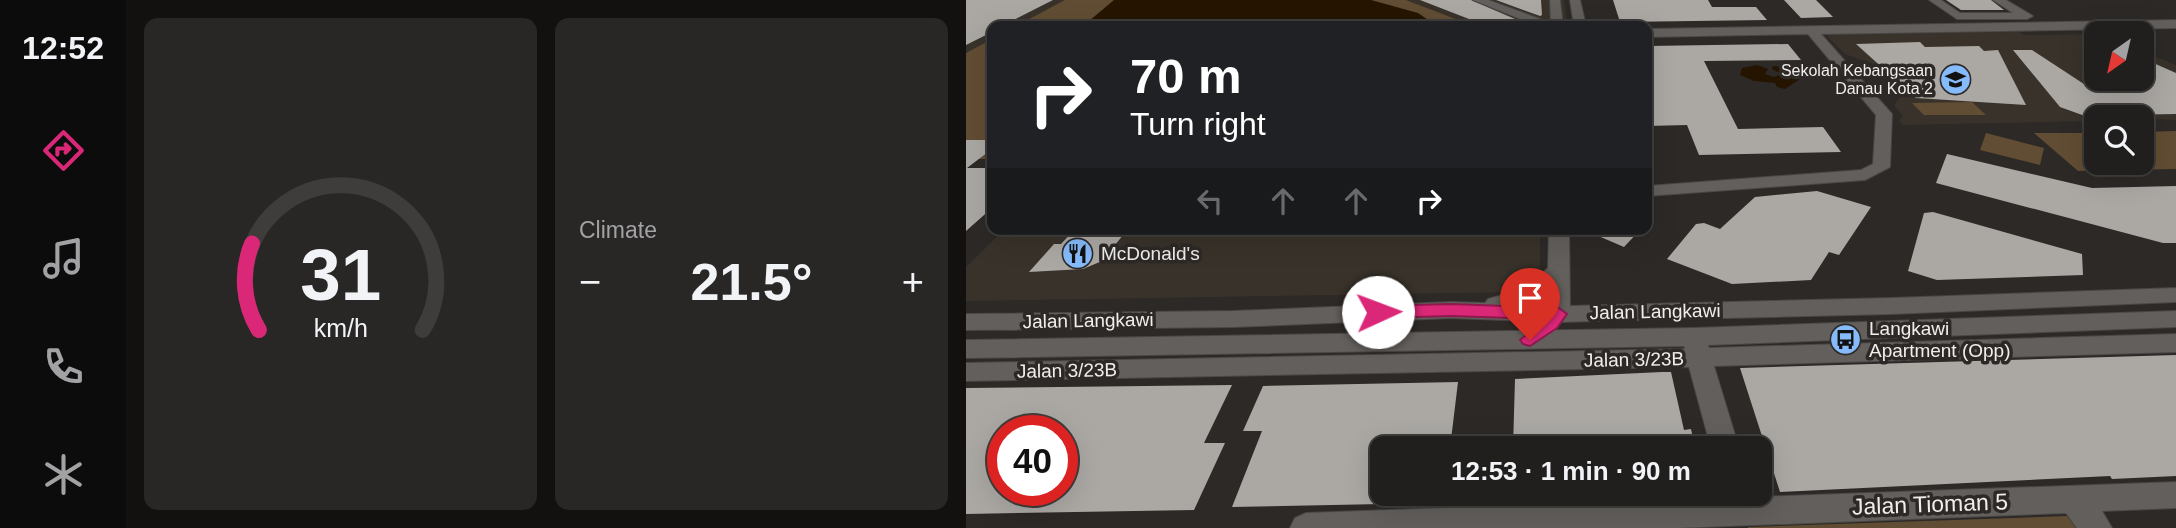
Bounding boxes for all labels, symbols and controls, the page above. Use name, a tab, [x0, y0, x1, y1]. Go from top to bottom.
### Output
north arrow	[2084, 21, 2154, 91]
map controls	[2084, 21, 2154, 175]
text: 12:52	[22, 30, 104, 66]
icon: right	[1015, 49, 1106, 140]
text: 70 m	[1130, 49, 1242, 103]
place label: Sekolah Kebangsaan Danau Kota 2	[1781, 62, 1933, 97]
school or university icon: Sekolah Kebangsaan Danau Kota 2	[1939, 62, 1973, 96]
button: search	[2084, 105, 2154, 175]
text: Turn right	[1130, 106, 1266, 142]
icon: directions	[39, 126, 88, 175]
icon: left	[1191, 182, 1229, 220]
icon: ahead	[1264, 182, 1302, 220]
icon: ahead	[1337, 182, 1375, 220]
icon: right	[1410, 182, 1448, 220]
text: Climate	[579, 217, 657, 243]
icon: music	[39, 234, 88, 283]
text: 31	[300, 234, 381, 315]
restaurant icon: McDonald's	[1061, 236, 1095, 270]
place label: McDonald's	[1101, 243, 1200, 264]
text: 21.5°	[690, 253, 813, 311]
text: −	[579, 261, 601, 303]
text: +	[902, 261, 924, 303]
pin	[1500, 268, 1560, 340]
position arrow	[1341, 275, 1415, 349]
icon: arrive	[1511, 279, 1549, 317]
street label: Jalan Langkawi	[1589, 300, 1721, 323]
street label: Jalan Langkawi	[1022, 309, 1154, 332]
text: km/h	[313, 314, 368, 342]
place label: Langkawi Apartment (Opp)	[1869, 318, 2011, 361]
bus stop icon: Langkawi Apartment (Opp)	[1829, 322, 1863, 356]
icon: phone	[39, 342, 88, 391]
street label: Jalan 3/23B	[1584, 348, 1684, 371]
street label: Jalan 3/23B	[1017, 359, 1117, 382]
speed limit sign: 40	[987, 415, 1078, 506]
icon: climate	[39, 450, 88, 499]
text: 12:53 · 1 min · 90 m	[1451, 456, 1691, 486]
street label: Jalan Tioman 5	[1852, 488, 2008, 520]

